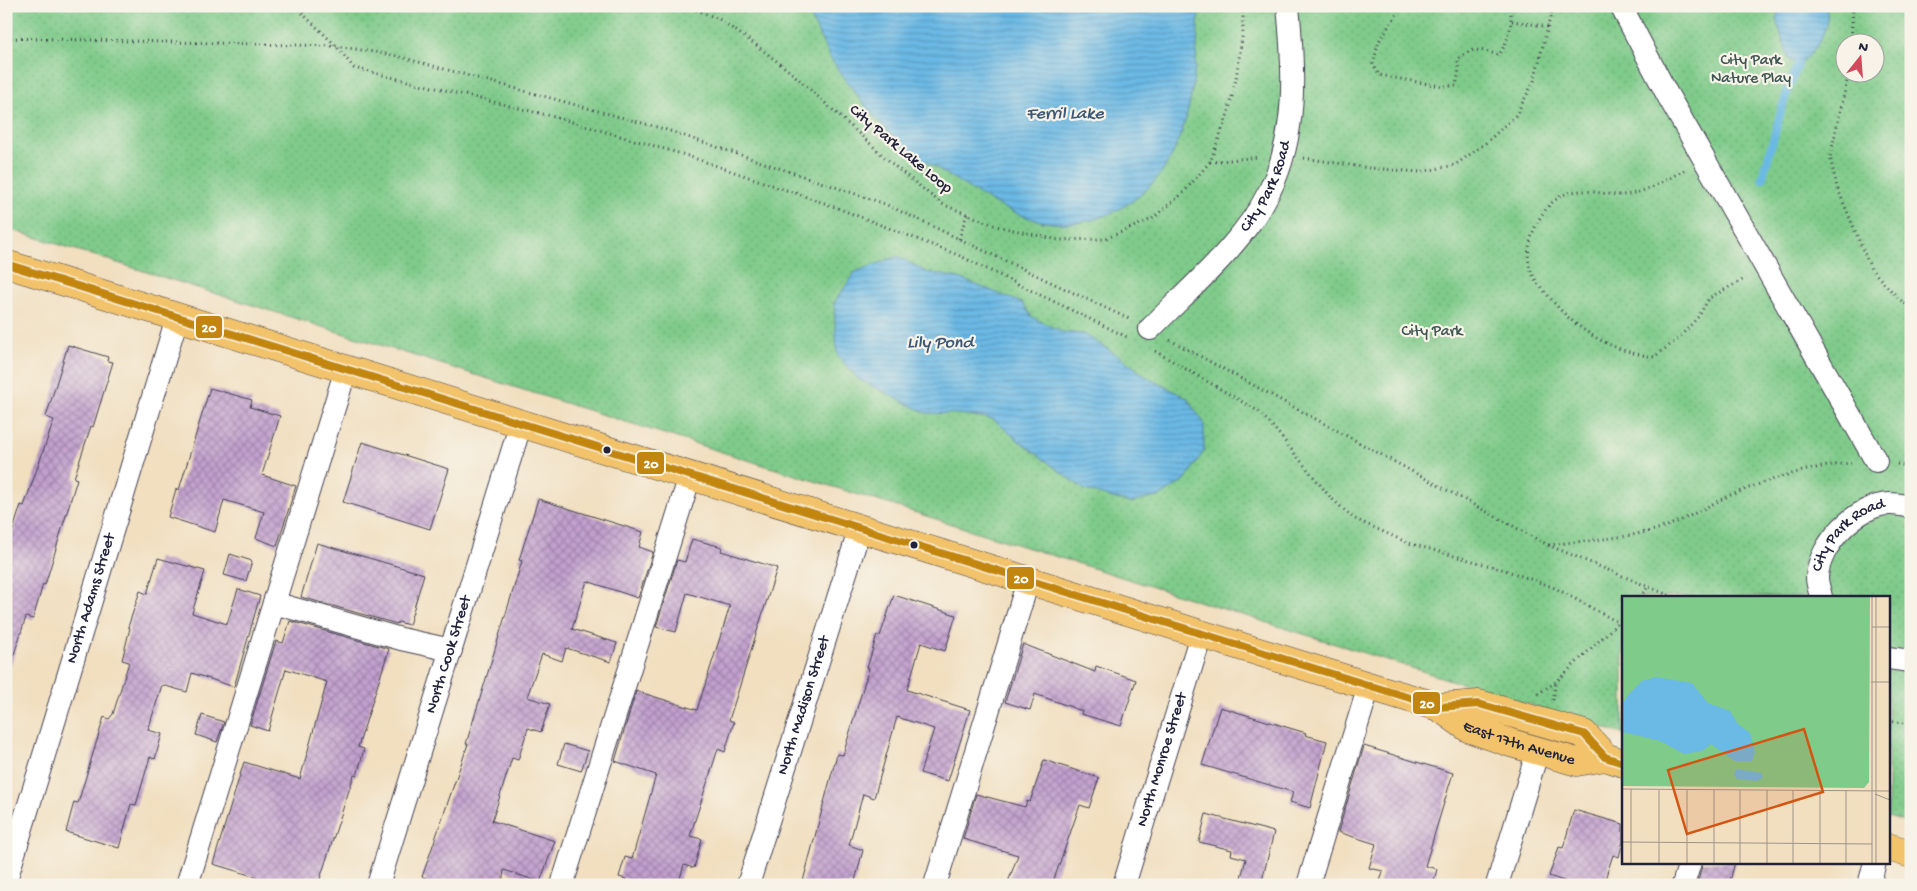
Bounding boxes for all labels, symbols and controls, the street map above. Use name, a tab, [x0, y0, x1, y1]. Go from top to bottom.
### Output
north arrow	[1834, 32, 1884, 82]
text: N	[1856, 38, 1870, 57]
park label: City Park Nature Play	[1711, 52, 1791, 89]
street label: City Park Lake Loop	[845, 101, 956, 199]
water label: Ferril Lake	[1026, 104, 1104, 125]
street label: City Park Road	[1237, 138, 1296, 236]
line badge: 20	[195, 315, 223, 339]
text: 20	[202, 321, 216, 338]
park label: City Park	[1402, 323, 1464, 342]
water label: Lily Pond	[907, 333, 975, 354]
unlabelled marker	[602, 445, 612, 455]
line badge: 20	[636, 451, 665, 475]
text: 20	[644, 457, 658, 474]
street label: City Park Road	[1808, 494, 1888, 574]
street label: North Adams Street	[63, 530, 121, 666]
unlabelled marker	[909, 540, 919, 550]
line badge: 20	[1006, 566, 1035, 590]
text: 20	[1014, 572, 1028, 589]
street label: North Cook Street	[422, 592, 477, 716]
inset map	[1622, 596, 1890, 864]
street label: North Madison Street	[774, 632, 835, 777]
street label: North Monroe Street	[1133, 689, 1193, 829]
line badge: 20	[1412, 691, 1441, 715]
text: 20	[1420, 697, 1434, 714]
street label: East 17th Avenue	[1458, 717, 1578, 771]

